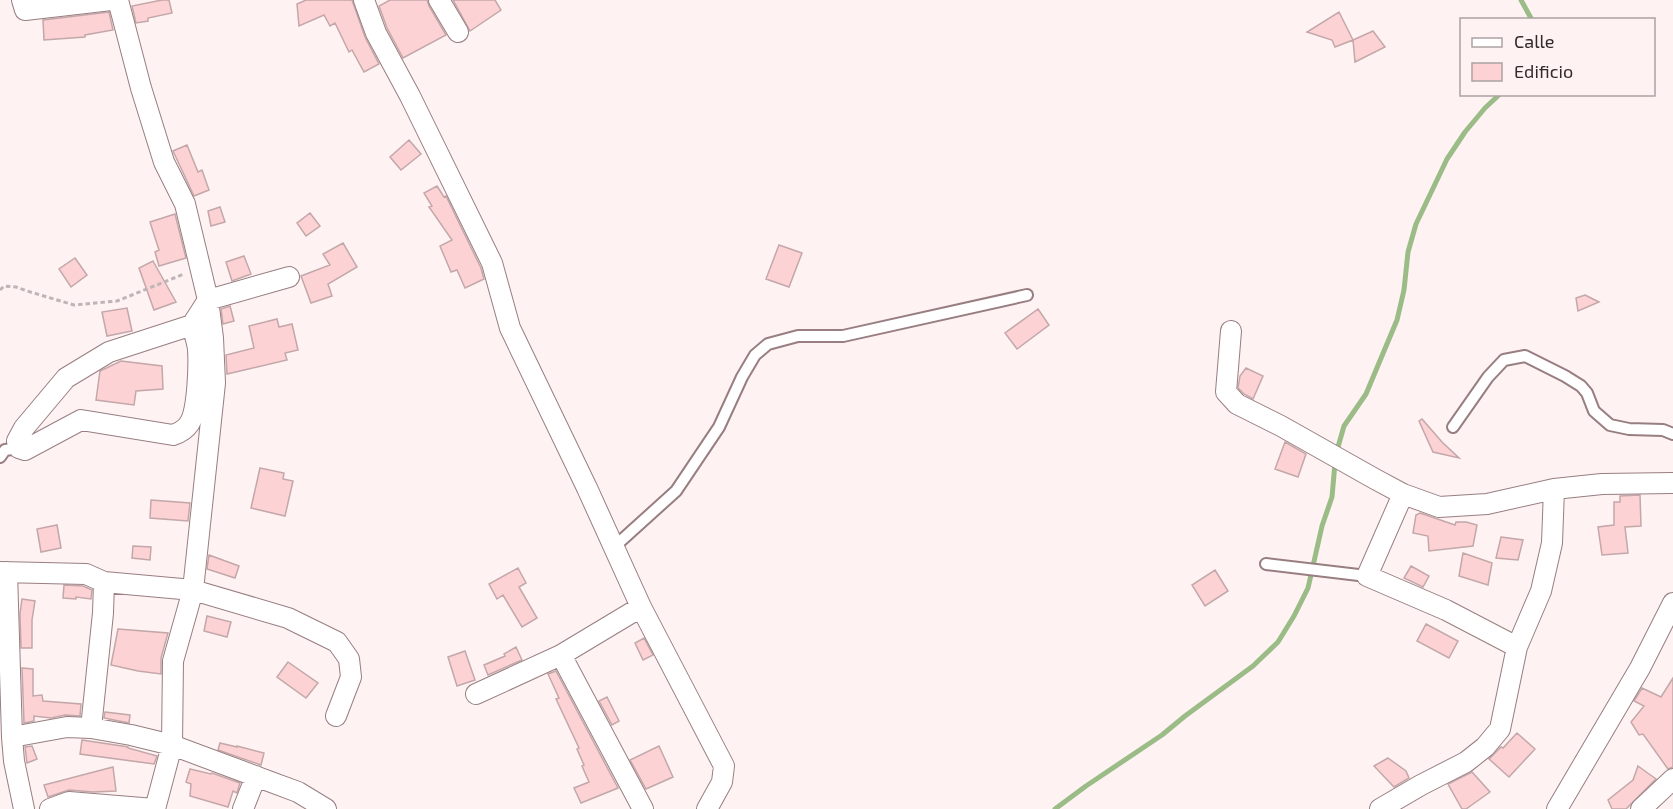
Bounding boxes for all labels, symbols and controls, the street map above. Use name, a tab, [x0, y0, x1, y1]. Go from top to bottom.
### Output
legend	[1460, 18, 1655, 96]
text: Calle	[1514, 30, 1555, 52]
text: Edificio	[1514, 60, 1573, 82]

